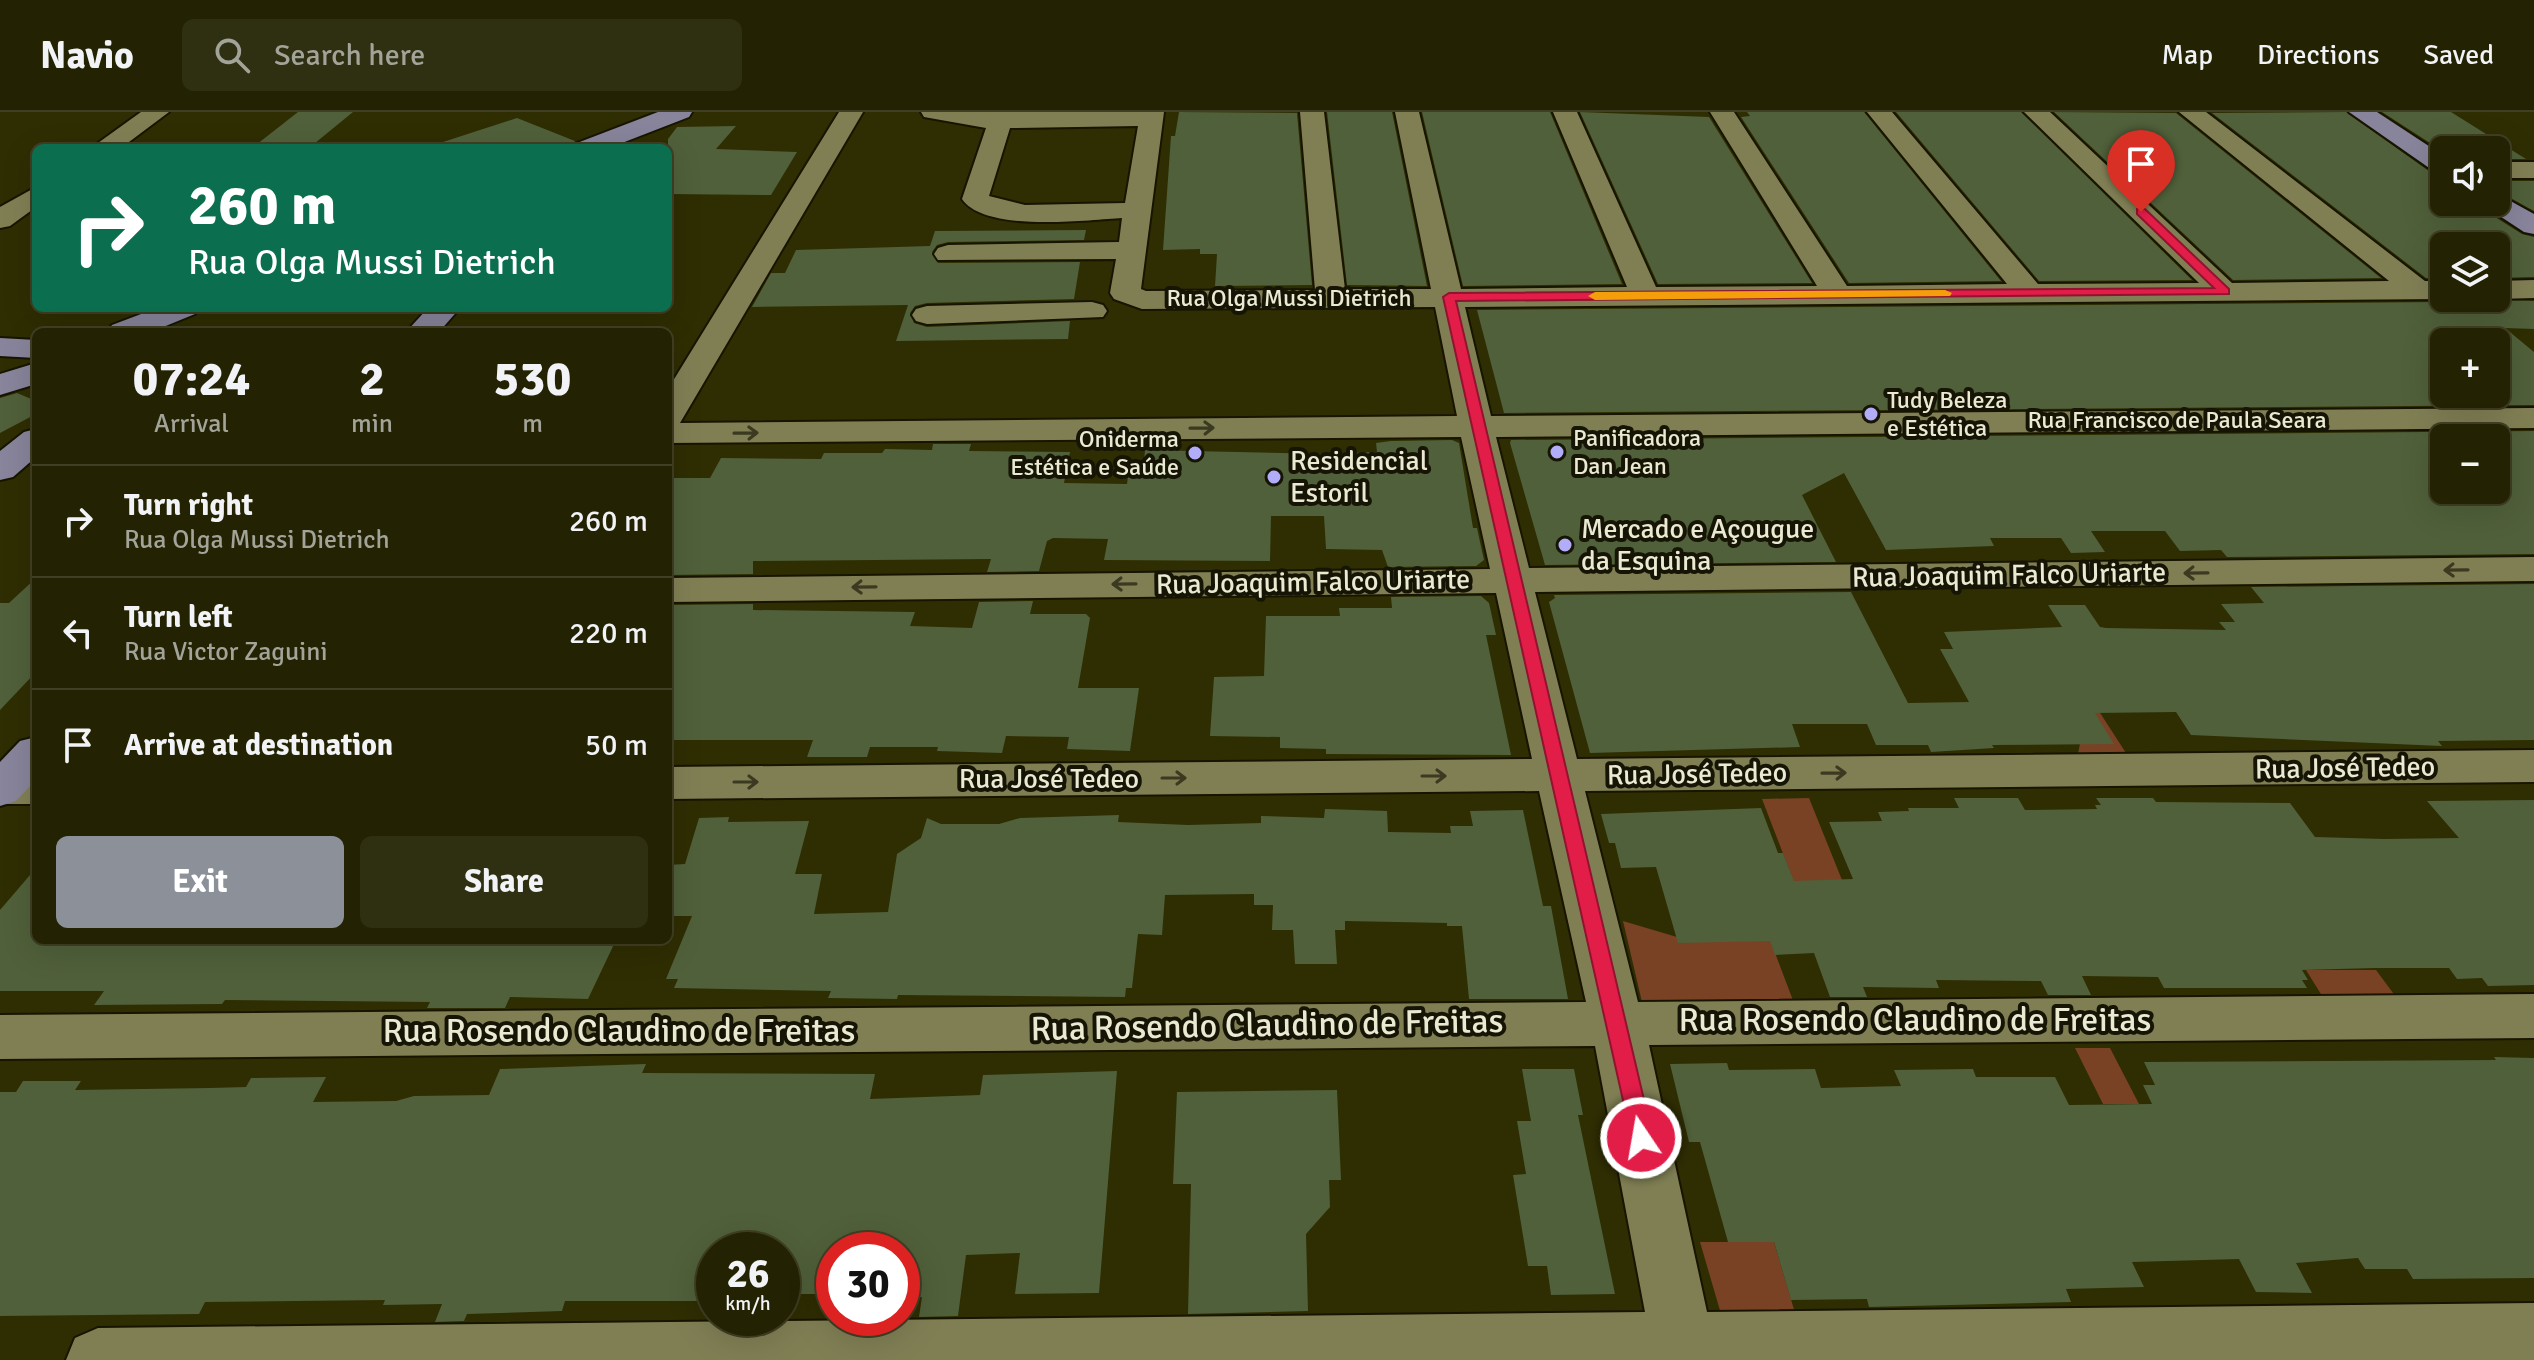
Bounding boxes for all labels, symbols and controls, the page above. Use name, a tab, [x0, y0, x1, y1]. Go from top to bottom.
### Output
search box	[182, 19, 742, 91]
text: Navio	[40, 32, 134, 79]
icon: search	[210, 33, 254, 77]
text: Search here	[274, 37, 425, 74]
text: Map	[2161, 38, 2213, 72]
text: Directions	[2257, 38, 2379, 72]
text: Saved	[2423, 38, 2494, 72]
pin	[2107, 130, 2175, 212]
map controls	[2430, 136, 2510, 504]
button: sound	[2430, 136, 2510, 216]
icon: arrive	[2119, 142, 2163, 186]
text: 260 m	[188, 171, 336, 240]
icon: right	[56, 176, 160, 280]
button: layers	[2430, 232, 2510, 312]
text: Rua Olga Mussi Dietrich	[188, 240, 556, 285]
street label: Rua Olga Mussi Dietrich	[1166, 283, 1412, 313]
button: +	[2430, 328, 2510, 408]
text: 07:24	[133, 350, 250, 409]
text: 2	[359, 350, 385, 409]
text: 530	[494, 350, 571, 409]
place label: Tudy Beleza e Estética	[1887, 385, 2007, 443]
marker: Tudy Beleza e Estética	[1862, 405, 1880, 423]
street label: Rua Francisco de Paula Seara	[2027, 405, 2327, 435]
text: Arrival	[154, 408, 229, 440]
text: min	[351, 408, 393, 440]
text: m	[522, 408, 543, 440]
one-way arrow	[1188, 420, 1215, 436]
place label: Panificadora Dan Jean	[1573, 423, 1701, 481]
place label: Oniderma Estética e Saúde	[1010, 424, 1179, 482]
button: −	[2430, 424, 2510, 504]
one-way arrow	[732, 425, 759, 440]
marker: Panificadora Dan Jean	[1548, 443, 1566, 461]
marker: Oniderma Estética e Saúde	[1186, 444, 1204, 462]
place label: Residencial Estoril	[1290, 444, 1428, 510]
marker: Residencial Estoril	[1265, 468, 1283, 486]
text: Turn right	[124, 487, 253, 524]
icon: right	[56, 499, 100, 543]
text: 260 m	[569, 503, 648, 540]
place label: Mercado e Açougue da Esquina	[1581, 512, 1814, 578]
text: Rua Olga Mussi Dietrich	[124, 524, 390, 556]
marker: Mercado e Açougue da Esquina	[1556, 536, 1574, 554]
street label: Rua Joaquim Falco Uriarte	[1851, 555, 2167, 595]
street label: Rua Joaquim Falco Uriarte	[1155, 562, 1471, 602]
one-way arrow	[2443, 562, 2470, 578]
one-way arrow	[2183, 565, 2210, 581]
one-way arrow	[1111, 577, 1138, 592]
one-way arrow	[851, 580, 878, 595]
text: Turn left	[124, 599, 233, 636]
icon: left	[56, 611, 100, 655]
text: 220 m	[569, 615, 648, 652]
text: Rua Victor Zaguini	[124, 636, 328, 668]
icon: arrive	[56, 723, 100, 767]
text: Arrive at destination	[124, 727, 393, 764]
text: 50 m	[585, 727, 648, 764]
street label: Rua José Tedeo	[2255, 749, 2435, 787]
street label: Rua José Tedeo	[1607, 755, 1787, 793]
street label: Rua José Tedeo	[959, 762, 1139, 796]
one-way arrow	[1820, 765, 1847, 780]
one-way arrow	[1420, 768, 1447, 784]
one-way arrow	[1160, 770, 1187, 786]
one-way arrow	[732, 774, 759, 790]
button: Exit	[56, 836, 344, 928]
button: Share	[360, 836, 648, 928]
street label: Rua Rosendo Claudino de Freitas	[1679, 999, 2151, 1041]
street label: Rua Rosendo Claudino de Freitas	[1030, 1000, 1504, 1050]
street label: Rua Rosendo Claudino de Freitas	[383, 1010, 855, 1052]
position arrow	[1599, 1096, 1683, 1180]
speed limit sign: 30	[816, 1232, 920, 1336]
text: 26	[726, 1249, 770, 1299]
text: km/h	[725, 1291, 771, 1316]

